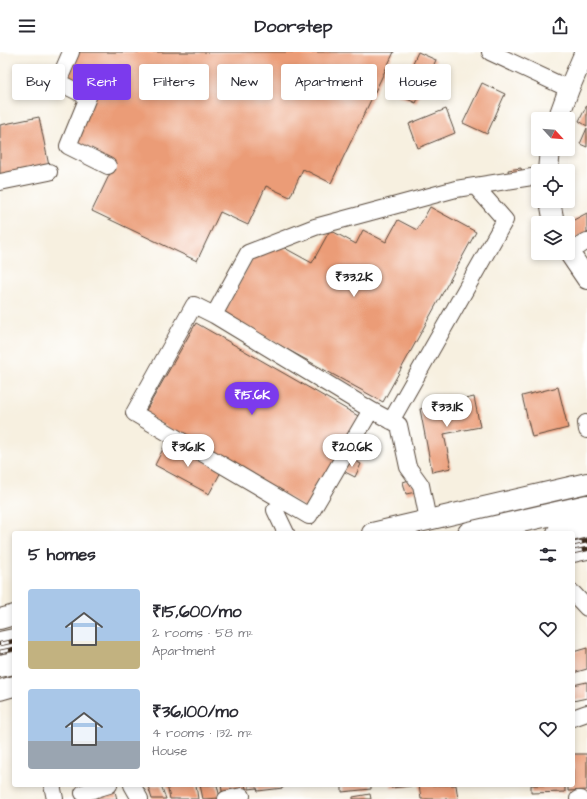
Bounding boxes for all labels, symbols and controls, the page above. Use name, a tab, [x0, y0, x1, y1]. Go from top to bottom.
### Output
text: Doorstep	[255, 14, 332, 39]
icon: menu	[16, 15, 38, 37]
icon: share	[549, 15, 571, 37]
chip: Buy	[12, 64, 65, 100]
chip: Rent	[73, 64, 131, 100]
chip: Filters	[139, 64, 209, 100]
chip: New	[217, 64, 273, 100]
chip: Apartment	[281, 64, 377, 100]
chip: House	[385, 64, 451, 100]
north arrow	[531, 112, 575, 156]
map controls	[531, 112, 575, 260]
button: locate	[531, 164, 575, 208]
button: layers	[531, 216, 575, 260]
pin: ₹33.2K	[321, 264, 387, 298]
text: ₹33.2K	[335, 268, 373, 286]
pin: ₹15.6K	[219, 382, 285, 416]
text: ₹15.6K	[234, 386, 270, 404]
pin: ₹33.1K	[414, 394, 480, 428]
text: ₹33.1K	[431, 398, 463, 416]
pin: ₹36.1K	[155, 434, 221, 468]
pin: ₹20.6K	[319, 434, 385, 468]
text: ₹36.1K	[171, 438, 205, 456]
text: ₹20.6K	[332, 438, 372, 456]
text: 5 homes	[28, 543, 96, 567]
icon: filters	[537, 544, 559, 566]
text: ₹15,600/mo	[152, 600, 242, 624]
icon: home	[60, 605, 108, 653]
icon: heart	[537, 618, 559, 640]
text: 2 rooms · 58 m²	[152, 624, 253, 642]
text: Apartment	[152, 642, 216, 660]
text: ₹36,100/mo	[152, 700, 238, 724]
icon: home	[60, 705, 108, 753]
icon: heart	[537, 718, 559, 740]
text: 4 rooms · 132 m²	[152, 724, 253, 742]
text: House	[152, 742, 187, 760]

